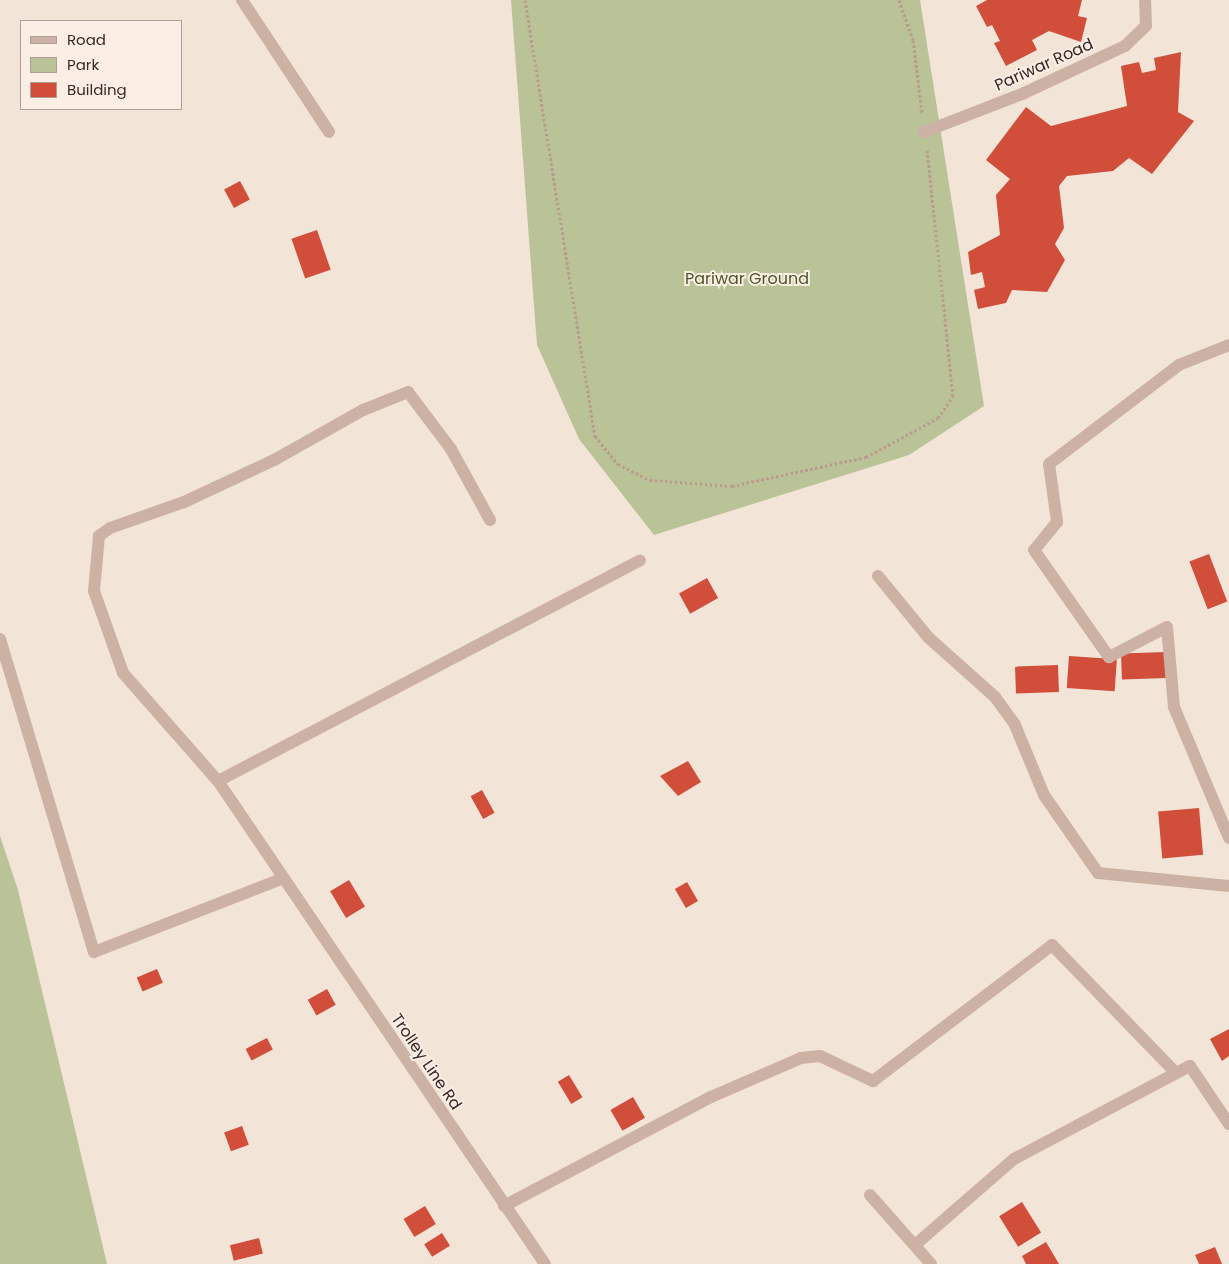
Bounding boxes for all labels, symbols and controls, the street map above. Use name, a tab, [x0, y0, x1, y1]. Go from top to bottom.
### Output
legend	[20, 20, 182, 110]
text: Road	[67, 29, 106, 50]
street label: Pariwar Road	[992, 35, 1096, 95]
text: Park	[67, 54, 99, 75]
text: Building	[67, 79, 127, 100]
park label: Pariwar Ground	[685, 269, 809, 289]
street label: Trolley Line Rd	[387, 1010, 465, 1114]

